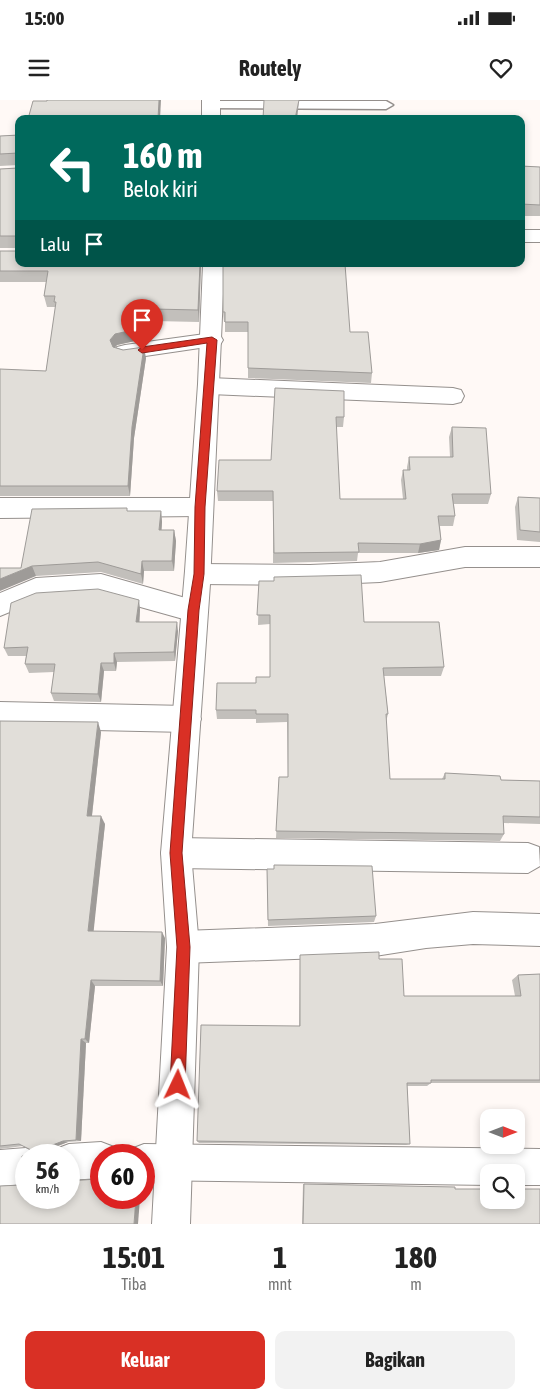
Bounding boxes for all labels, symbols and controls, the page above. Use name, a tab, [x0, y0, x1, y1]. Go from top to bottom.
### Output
text: 15:00	[25, 7, 64, 29]
icon: menu	[25, 54, 53, 82]
icon: heart	[487, 54, 515, 82]
text: Routely	[239, 55, 301, 81]
icon: left	[40, 135, 105, 200]
text: 160 m	[123, 135, 202, 175]
text: Belok kiri	[123, 176, 198, 202]
icon: arrive	[80, 230, 108, 258]
text: Lalu	[40, 233, 70, 255]
pin	[121, 299, 163, 350]
icon: arrive	[128, 306, 156, 334]
position arrow	[151, 1058, 203, 1110]
north arrow	[480, 1109, 525, 1154]
map controls	[480, 1109, 525, 1209]
speed limit sign: 60	[90, 1144, 155, 1209]
text: 56	[36, 1156, 59, 1184]
button: search	[480, 1164, 525, 1209]
text: km/h	[36, 1182, 59, 1196]
text: 15:01	[103, 1240, 165, 1274]
text: 1	[273, 1240, 287, 1274]
text: 180	[395, 1240, 437, 1274]
text: Tiba	[121, 1275, 147, 1293]
text: mnt	[268, 1275, 292, 1293]
text: m	[410, 1275, 422, 1293]
button: Keluar	[25, 1331, 265, 1389]
button: Bagikan	[275, 1331, 515, 1389]

